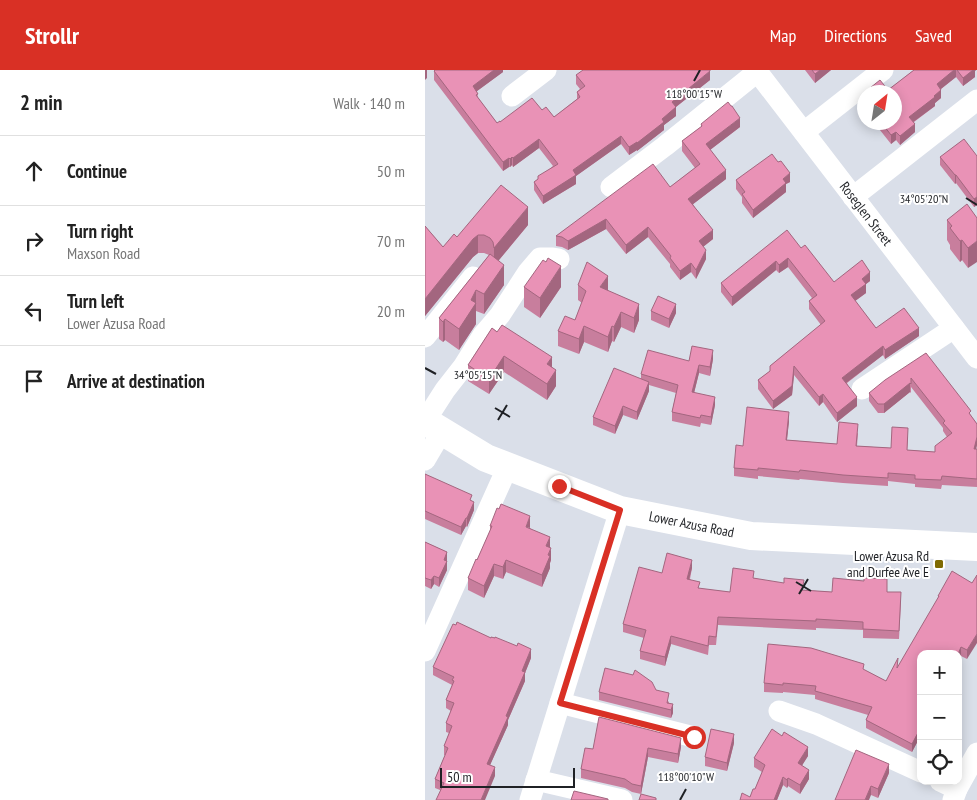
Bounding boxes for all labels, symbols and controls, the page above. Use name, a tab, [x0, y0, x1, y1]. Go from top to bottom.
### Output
text: Strollr	[25, 20, 79, 51]
text: Map	[770, 24, 796, 47]
text: Directions	[824, 24, 887, 47]
text: Saved	[915, 24, 952, 47]
north arrow	[857, 85, 902, 130]
text: 118°00'15"W	[666, 86, 722, 101]
text: 2 min	[20, 89, 62, 116]
text: Walk · 140 m	[333, 93, 405, 113]
icon: ahead	[20, 157, 48, 185]
text: Continue	[67, 159, 127, 183]
text: 50 m	[377, 161, 405, 181]
street label: Roseglen Street	[836, 178, 897, 249]
text: 34°05'20"N	[900, 191, 948, 206]
text: Turn right	[67, 219, 133, 243]
icon: right	[20, 227, 48, 255]
text: 70 m	[377, 231, 405, 251]
text: Maxson Road	[67, 243, 140, 263]
text: Turn left	[67, 289, 124, 313]
icon: left	[20, 297, 48, 325]
text: 20 m	[377, 301, 405, 321]
text: Lower Azusa Road	[67, 313, 165, 333]
icon: arrive	[20, 367, 48, 395]
text: 34°05'15"N	[454, 367, 502, 382]
text: Arrive at destination	[67, 369, 205, 393]
route end	[548, 475, 571, 498]
street label: Lower Azusa Road	[647, 507, 736, 541]
place label: Lower Azusa Rd and Durfee Ave E	[847, 547, 929, 581]
marker: Lower Azusa Rd and Durfee Ave E	[933, 558, 945, 570]
map controls	[917, 650, 962, 785]
button: +	[917, 650, 962, 695]
button: −	[917, 695, 962, 740]
route start	[683, 726, 706, 749]
button: locate	[917, 740, 962, 785]
scale bar	[440, 765, 575, 788]
text: 50 m	[447, 768, 472, 786]
text: 118°00'10"W	[658, 769, 714, 784]

